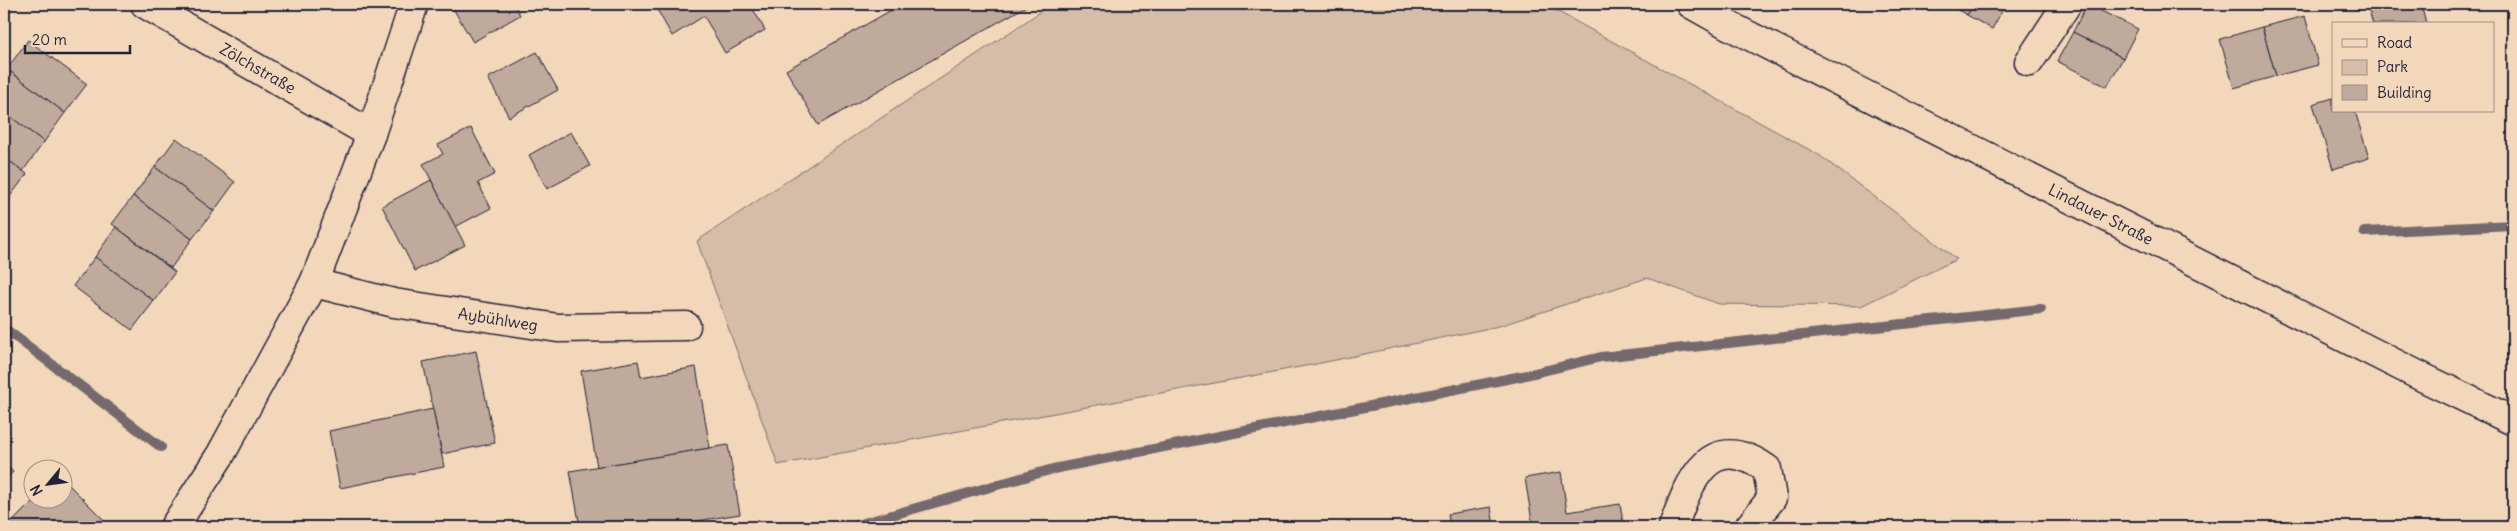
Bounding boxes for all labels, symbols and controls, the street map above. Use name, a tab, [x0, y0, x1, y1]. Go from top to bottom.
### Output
scale bar	[25, 22, 130, 54]
legend	[2332, 22, 2494, 112]
text: 20 m	[32, 30, 67, 49]
text: Road	[2377, 33, 2412, 52]
street label: Zölchstraße	[217, 38, 299, 98]
text: Park	[2377, 57, 2408, 76]
text: Building	[2377, 83, 2432, 102]
street label: Lindauer Straße	[2045, 179, 2157, 249]
street label: Aybühlweg	[457, 303, 539, 335]
north arrow	[22, 458, 72, 508]
text: N	[26, 482, 47, 499]

